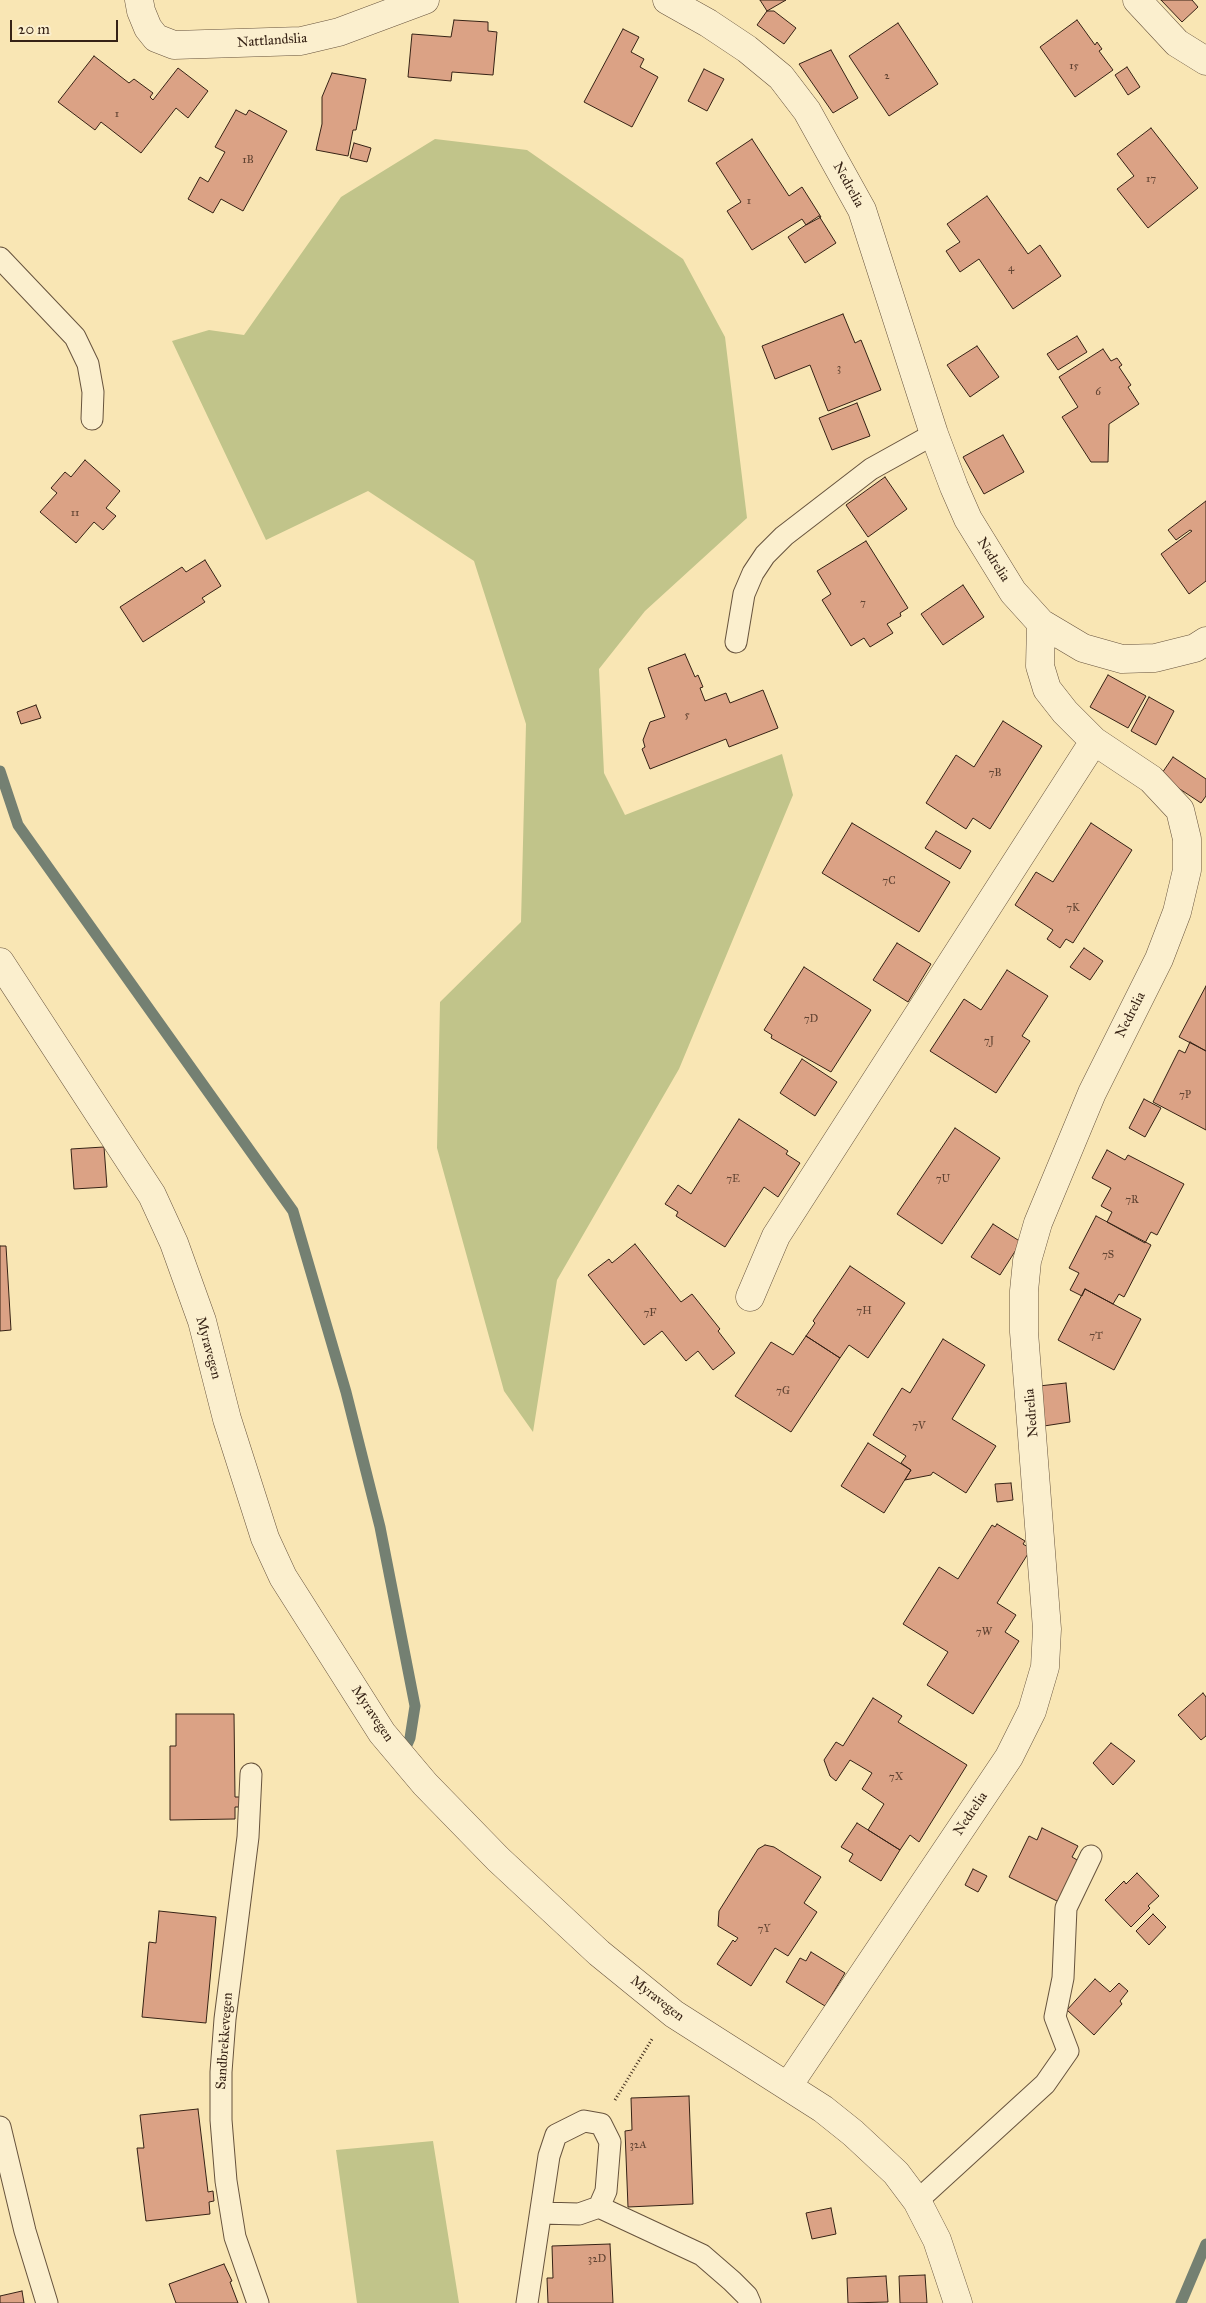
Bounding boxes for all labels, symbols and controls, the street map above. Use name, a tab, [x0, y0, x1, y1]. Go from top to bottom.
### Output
scale bar	[12, 10, 120, 42]
text: 20 m	[18, 20, 50, 38]
street label: Nattlandslia	[236, 30, 308, 52]
house number: 15	[1069, 59, 1079, 73]
house number: 2	[884, 69, 890, 83]
house number: 1	[115, 107, 119, 121]
house number: 1B	[242, 153, 254, 167]
street label: Nedrelia	[829, 159, 867, 211]
house number: 17	[1146, 172, 1156, 186]
house number: 1	[747, 194, 751, 208]
house number: 4	[1008, 261, 1014, 275]
house number: 3	[837, 361, 841, 375]
house number: 6	[1095, 385, 1101, 399]
house number: 11	[71, 506, 79, 520]
street label: Nedrelia	[973, 535, 1013, 585]
house number: 7	[860, 596, 866, 610]
house number: 5	[684, 708, 690, 722]
house number: 7B	[988, 766, 1002, 780]
house number: 7C	[882, 874, 896, 888]
house number: 7K	[1066, 901, 1080, 915]
street label: Nedrelia	[1112, 989, 1150, 1041]
house number: 7D	[804, 1012, 818, 1026]
house number: 7J	[984, 1034, 994, 1048]
house number: 7P	[1179, 1088, 1191, 1102]
house number: 7E	[726, 1172, 740, 1186]
house number: 7U	[936, 1172, 950, 1186]
house number: 7R	[1125, 1193, 1139, 1207]
house number: 7S	[1102, 1248, 1114, 1262]
house number: 7H	[856, 1304, 872, 1318]
house number: 7F	[643, 1306, 657, 1320]
street label: Myravegen	[192, 1315, 224, 1381]
house number: 7T	[1089, 1329, 1103, 1343]
house number: 7G	[776, 1384, 790, 1398]
street label: Nedrelia	[1021, 1388, 1043, 1438]
house number: 7V	[912, 1419, 926, 1433]
house number: 7W	[976, 1625, 992, 1639]
street label: Myravegen	[347, 1683, 397, 1745]
house number: 7X	[889, 1770, 903, 1784]
street label: Nedrelia	[950, 1789, 992, 1839]
house number: 7Y	[758, 1922, 770, 1936]
street label: Myravegen	[627, 1973, 687, 2025]
street label: Sandbrekkevegen	[213, 1992, 237, 2090]
house number: 32A	[629, 2138, 647, 2152]
house number: 32D	[588, 2252, 606, 2266]

